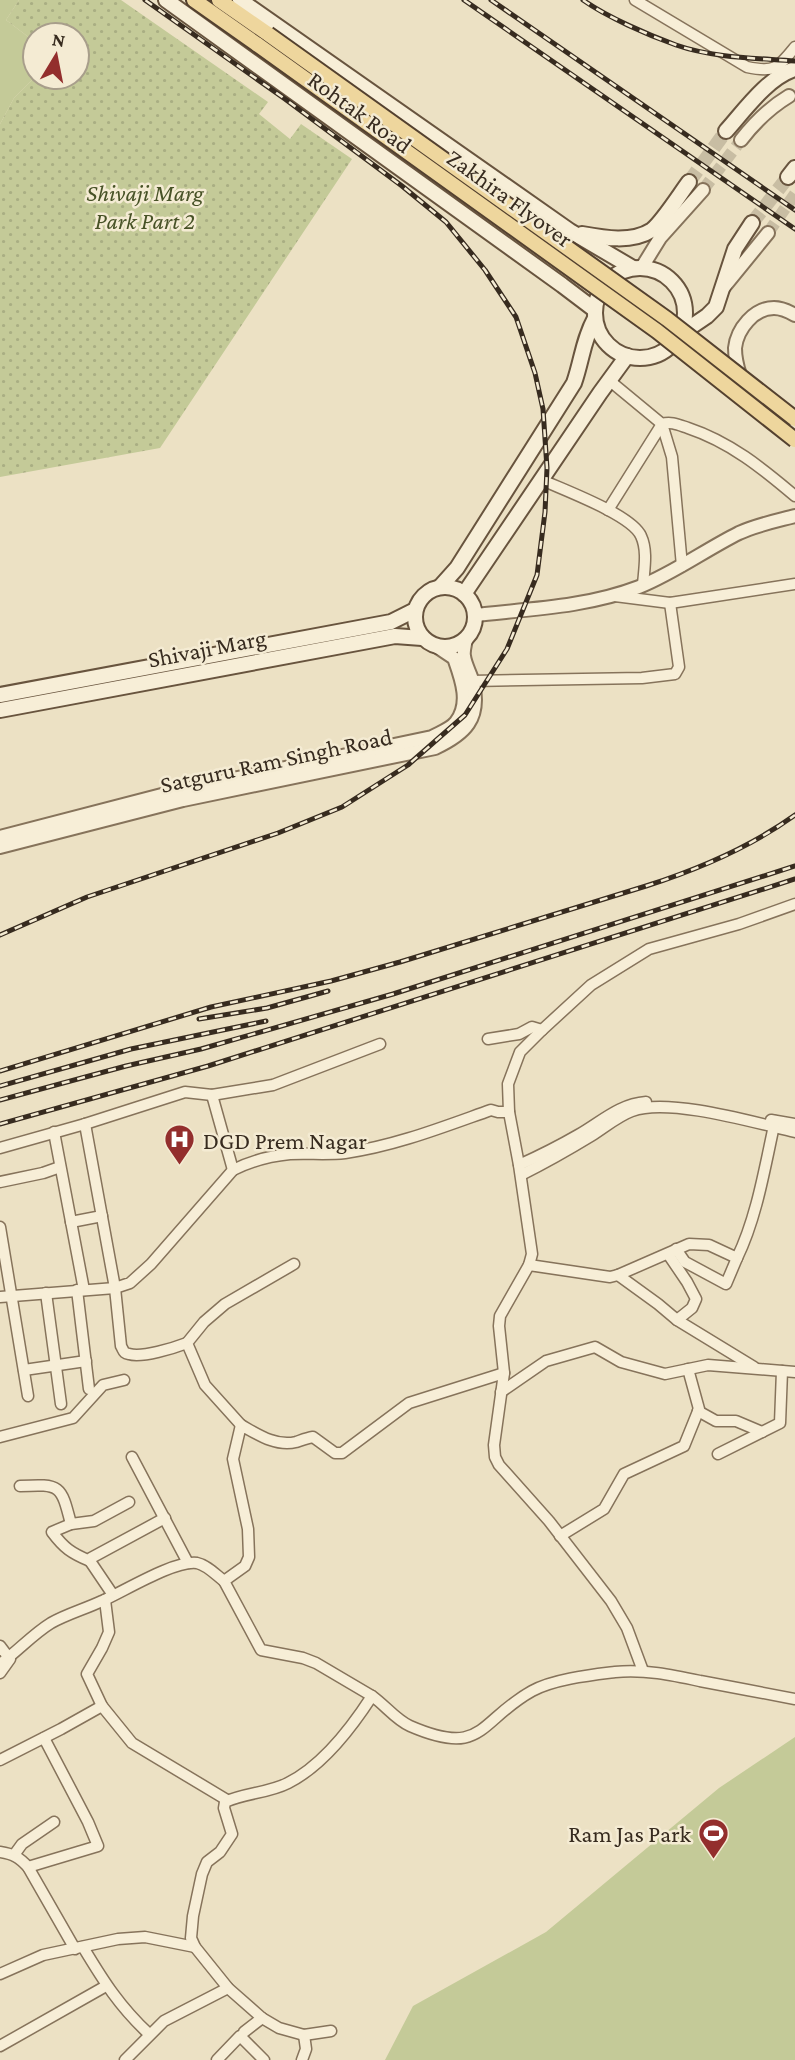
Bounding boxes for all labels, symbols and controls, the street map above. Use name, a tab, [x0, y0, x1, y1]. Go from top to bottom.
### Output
north arrow	[21, 21, 91, 91]
text: N	[51, 28, 67, 51]
street label: Rohtak Road	[303, 65, 417, 159]
street label: Zakhira Flyover	[442, 143, 578, 253]
park label: Shivaji Marg Park Part 2	[86, 179, 205, 234]
street label: Shivaji Marg	[146, 623, 269, 673]
street label: Satguru Ram Singh Road	[158, 722, 395, 798]
hospital icon: DGD Prem Nagar	[163, 1123, 197, 1167]
place label: DGD Prem Nagar	[203, 1127, 367, 1154]
sports icon: Ram Jas Park	[697, 1816, 731, 1860]
place label: Ram Jas Park	[568, 1820, 692, 1847]

